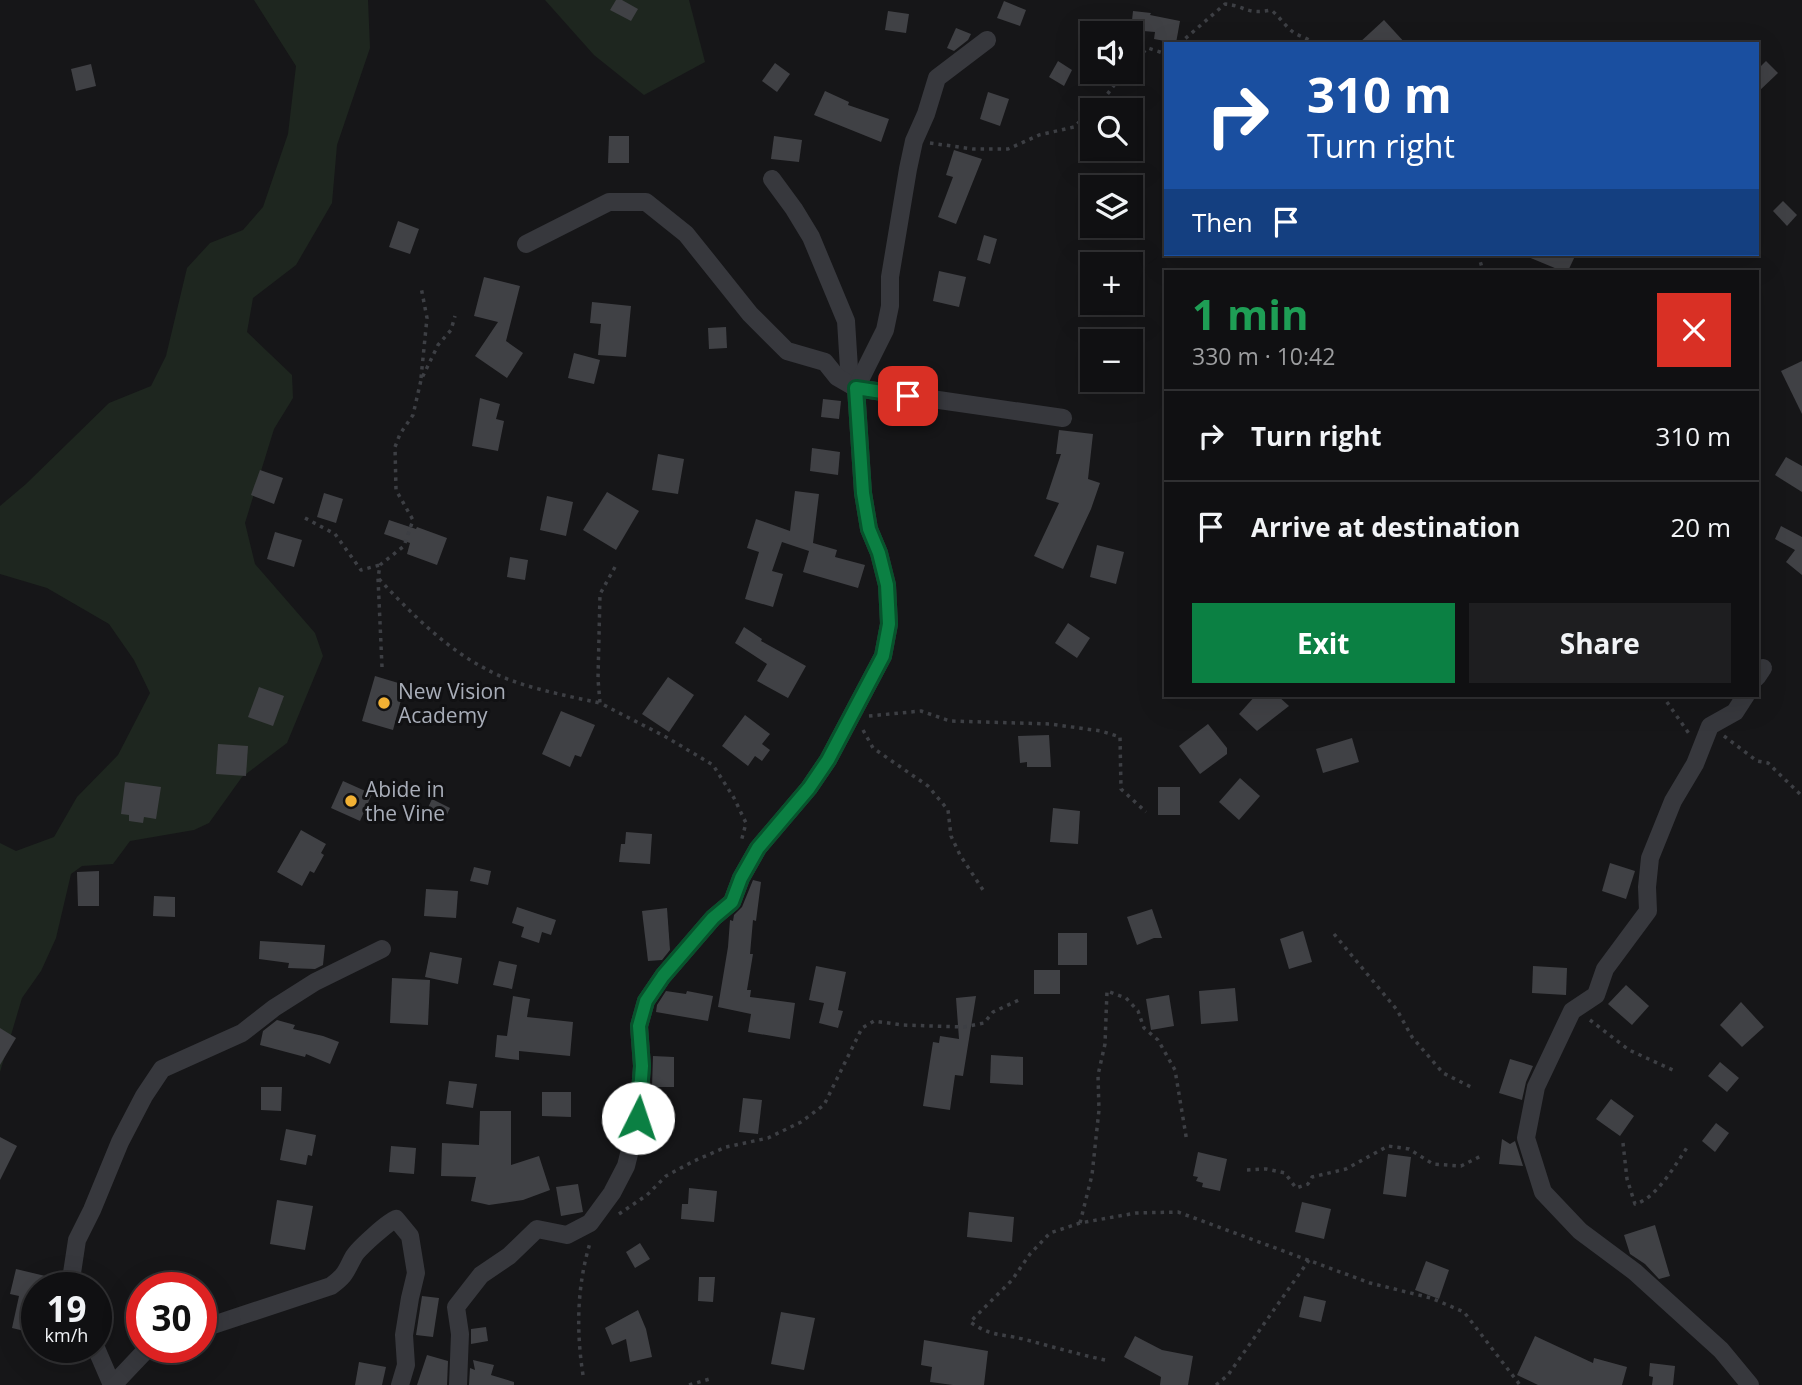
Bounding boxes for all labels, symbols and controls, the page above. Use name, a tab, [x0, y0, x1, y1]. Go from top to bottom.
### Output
map controls	[1080, 21, 1143, 392]
button: sound	[1080, 21, 1143, 84]
text: 310 m	[1307, 61, 1452, 127]
icon: right	[1192, 70, 1283, 161]
button: search	[1080, 98, 1143, 161]
text: Turn right	[1307, 124, 1455, 167]
button: layers	[1080, 175, 1143, 238]
icon: arrive	[1267, 203, 1305, 241]
text: Then	[1192, 204, 1253, 240]
button: +	[1080, 252, 1143, 315]
text: 1 min	[1192, 285, 1309, 342]
button: close	[1657, 293, 1731, 367]
button: −	[1080, 329, 1143, 392]
text: 330 m · 10:42	[1192, 340, 1335, 372]
pin	[878, 366, 938, 426]
icon: arrive	[889, 377, 927, 415]
icon: right	[1192, 417, 1230, 455]
text: Turn right	[1251, 418, 1382, 454]
text: 310 m	[1656, 418, 1731, 454]
icon: arrive	[1192, 508, 1230, 546]
text: Arrive at destination	[1251, 509, 1520, 545]
text: 20 m	[1670, 509, 1731, 545]
button: Exit	[1192, 603, 1455, 683]
button: Share	[1469, 603, 1731, 683]
place label: New Vision Academy	[398, 677, 506, 729]
marker: New Vision Academy	[376, 695, 392, 711]
place label: Abide in the Vine	[365, 775, 445, 827]
marker: Abide in the Vine	[343, 793, 359, 809]
position arrow	[601, 1081, 675, 1155]
speed limit sign: 30	[126, 1272, 217, 1363]
text: 19	[46, 1285, 87, 1332]
text: km/h	[45, 1323, 88, 1347]

